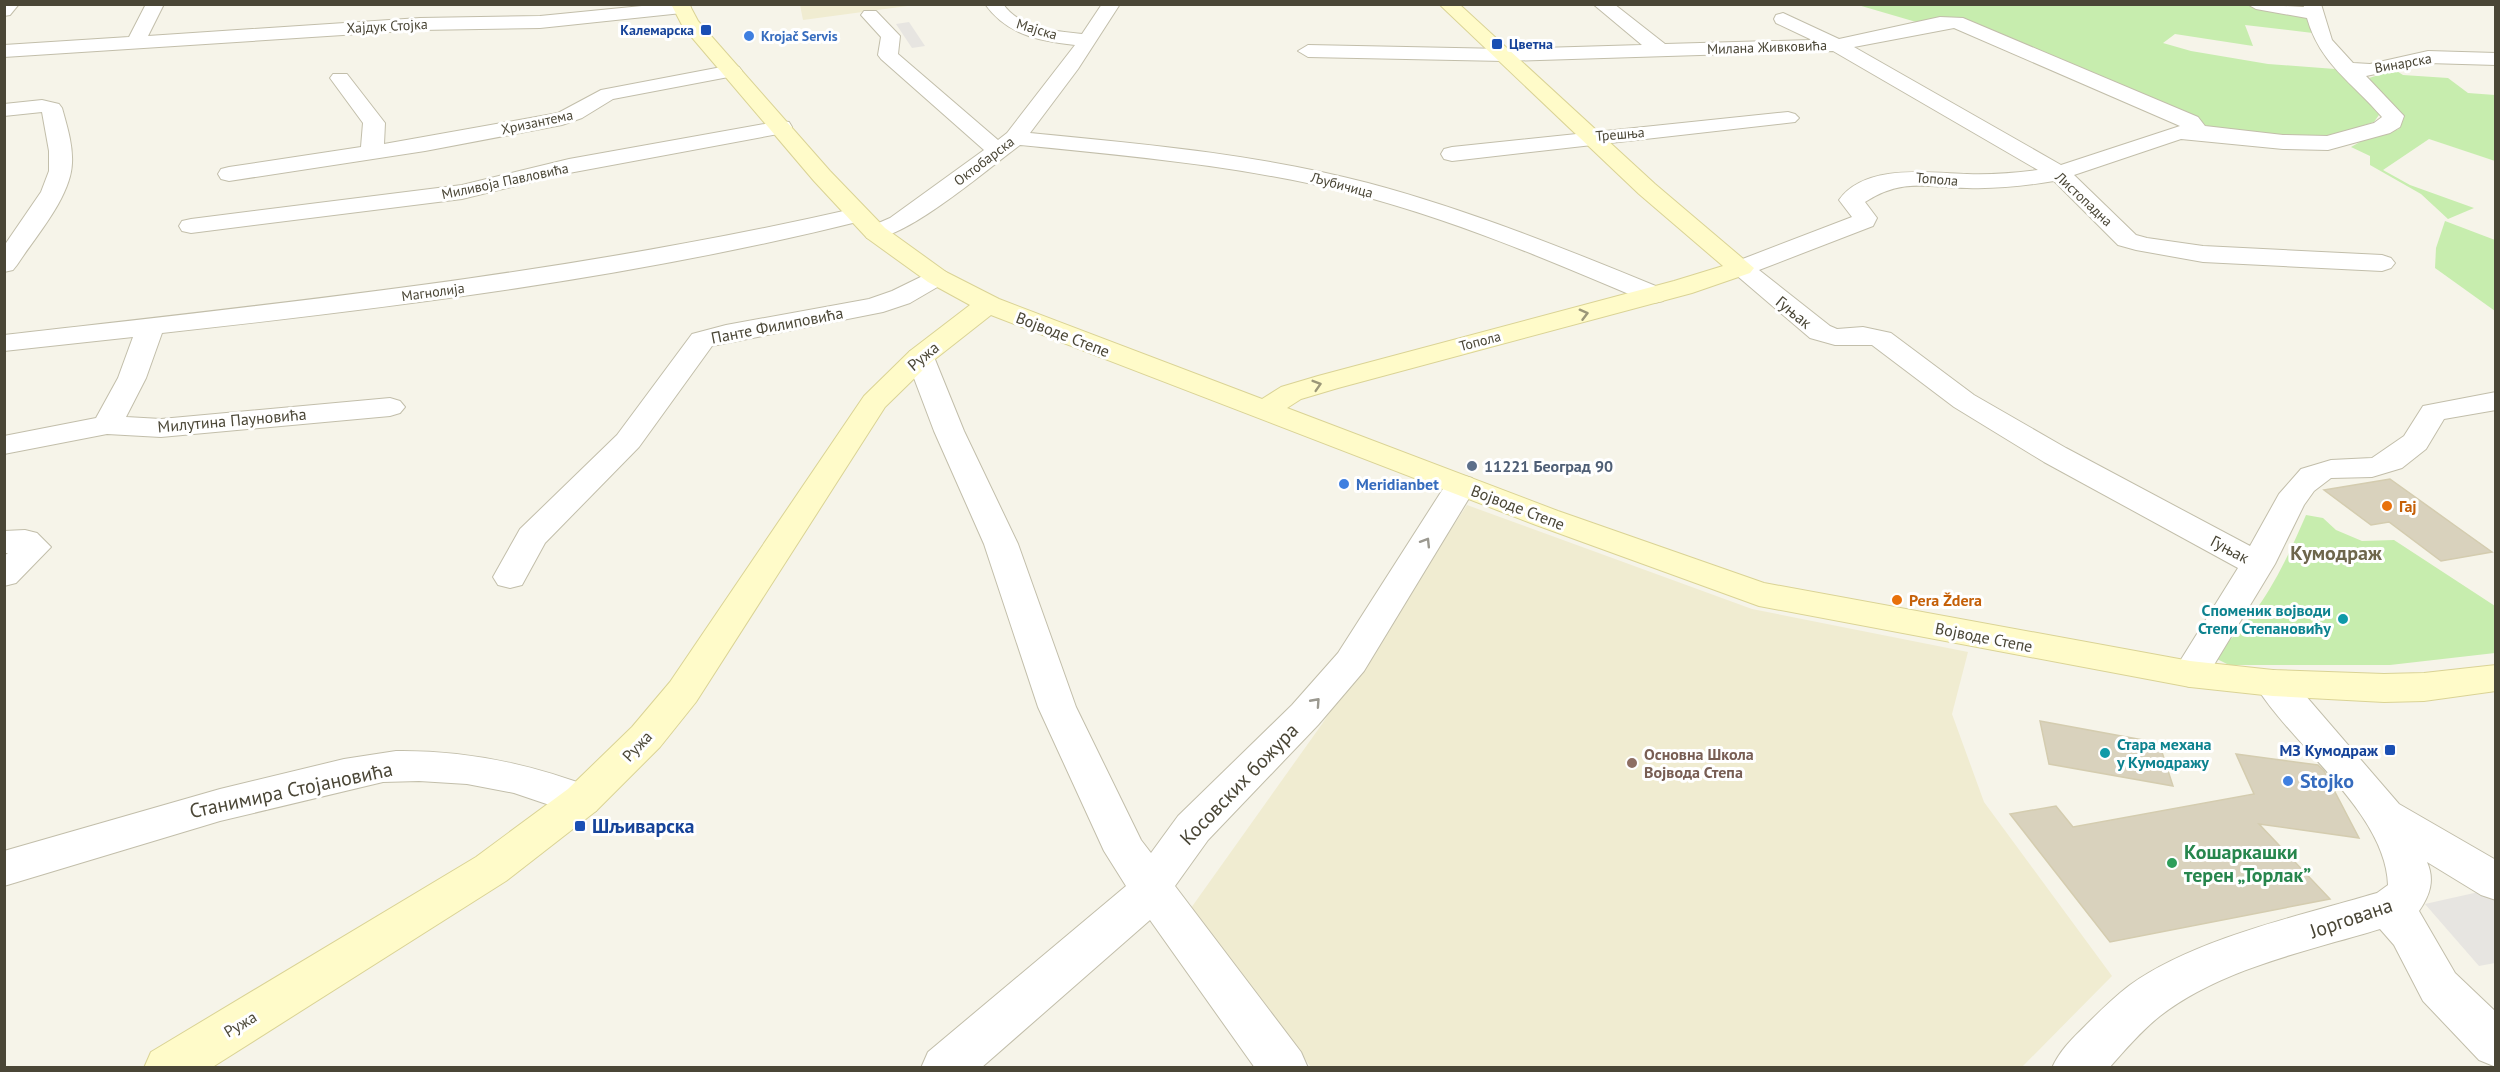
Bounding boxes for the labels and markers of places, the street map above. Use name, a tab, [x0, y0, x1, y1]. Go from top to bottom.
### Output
place label: Калемарска	[620, 21, 694, 39]
marker: Калемарска	[699, 23, 713, 37]
place label: Krojač Servis	[761, 27, 838, 45]
marker: Krojač Servis	[742, 29, 756, 43]
place label: Цветна	[1509, 35, 1553, 53]
marker: Цветна	[1490, 37, 1504, 51]
place label: 11221 Београд 90	[1484, 456, 1613, 476]
marker: 11221 Београд 90	[1465, 459, 1479, 473]
place label: Meridianbet	[1356, 474, 1439, 494]
marker: Meridianbet	[1337, 477, 1351, 491]
place label: Гај	[2399, 496, 2417, 516]
marker: Гај	[2380, 499, 2394, 513]
place label: Pera Ždera	[1909, 590, 1982, 610]
marker: Pera Ždera	[1890, 593, 1904, 607]
place label: Споменик војводи Степи Степановићу	[2198, 600, 2331, 638]
marker: Споменик војводи Степи Степановићу	[2336, 612, 2350, 626]
place label: Стара механа у Кумодражу	[2116, 734, 2212, 772]
place label: МЗ Кумодраж	[2280, 740, 2379, 760]
marker: МЗ Кумодраж	[2383, 743, 2397, 757]
place label: Основна Школа Војвода Степа	[1644, 744, 1754, 782]
marker: Стара механа у Кумодражу	[2098, 746, 2112, 760]
marker: Основна Школа Војвода Степа	[1625, 756, 1639, 770]
place label: Stojko	[2300, 768, 2354, 794]
marker: Stojko	[2281, 774, 2295, 788]
place label: Шљиварска	[592, 813, 695, 839]
marker: Шљиварска	[573, 819, 587, 833]
place label: Кошаркашки терен „Торлак”	[2184, 839, 2311, 888]
marker: Кошаркашки терен „Торлак”	[2165, 856, 2179, 870]

